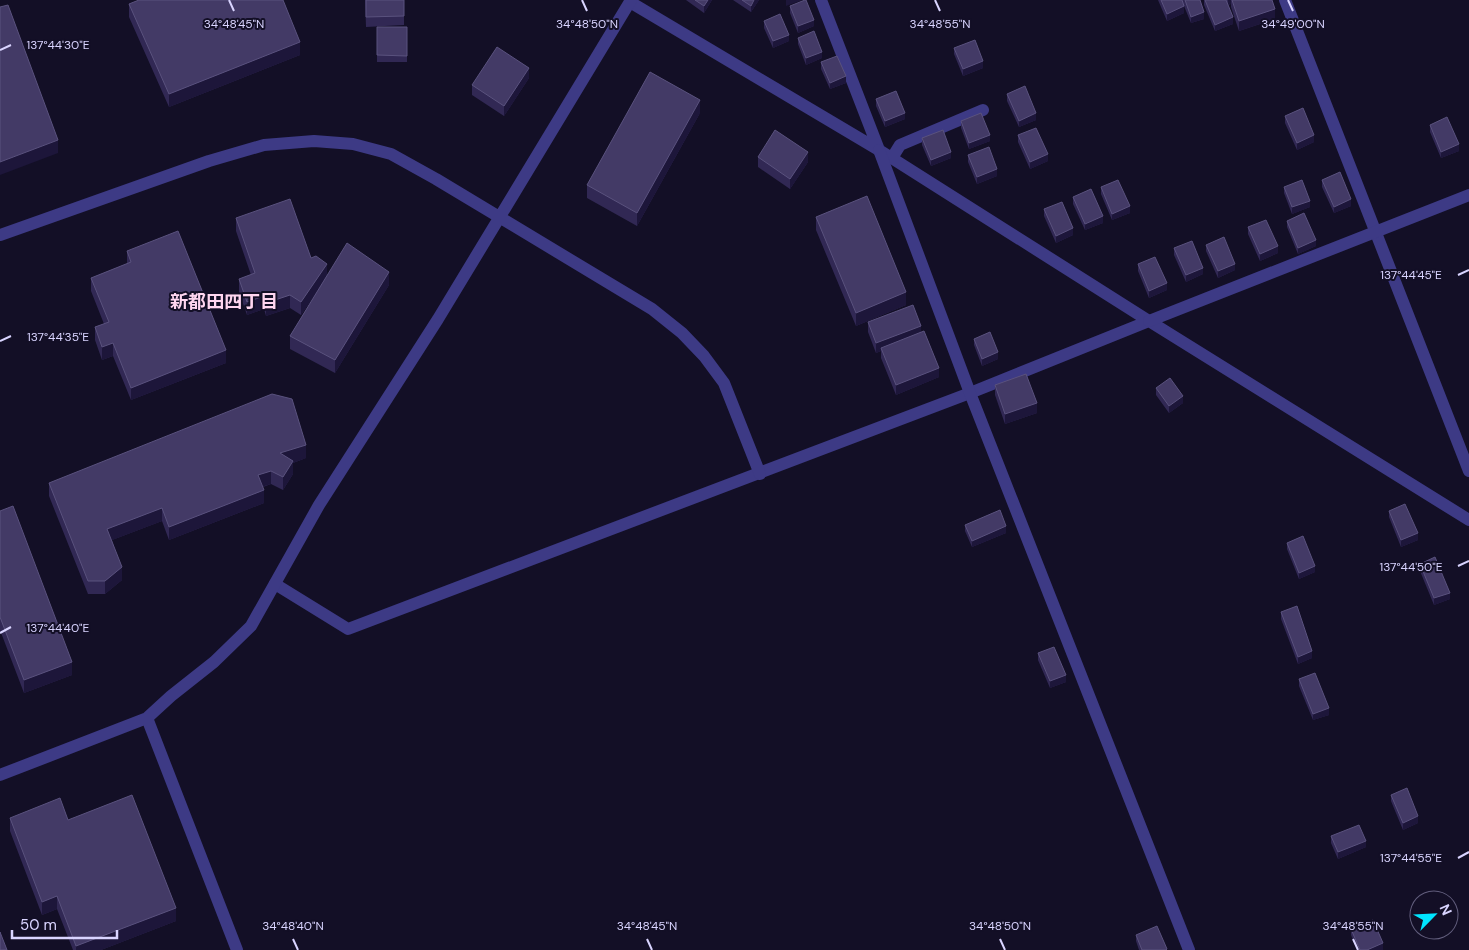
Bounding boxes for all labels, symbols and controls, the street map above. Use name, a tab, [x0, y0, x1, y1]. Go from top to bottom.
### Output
text: 34°48'45"N	[204, 16, 264, 32]
text: 34°48'50"N	[556, 16, 618, 32]
text: 34°48'55"N	[910, 16, 970, 32]
text: 34°49'00"N	[1261, 16, 1325, 32]
text: 137°44'30"E	[26, 37, 90, 53]
text: 137°44'45"E	[1380, 267, 1442, 283]
district label: 新都田四丁目	[170, 290, 278, 314]
text: 137°44'35"E	[27, 329, 89, 345]
text: 137°44'50"E	[1379, 559, 1443, 575]
text: 137°44'40"E	[27, 620, 90, 636]
text: 137°44'55"E	[1380, 850, 1442, 866]
north arrow	[1409, 890, 1459, 940]
text: N	[1436, 901, 1456, 918]
scale bar	[12, 908, 118, 940]
text: 50 m	[20, 915, 57, 935]
text: 34°48'40"N	[262, 918, 324, 934]
text: 34°48'45"N	[617, 918, 677, 934]
text: 34°48'50"N	[969, 918, 1031, 934]
text: 34°48'55"N	[1323, 918, 1383, 934]

